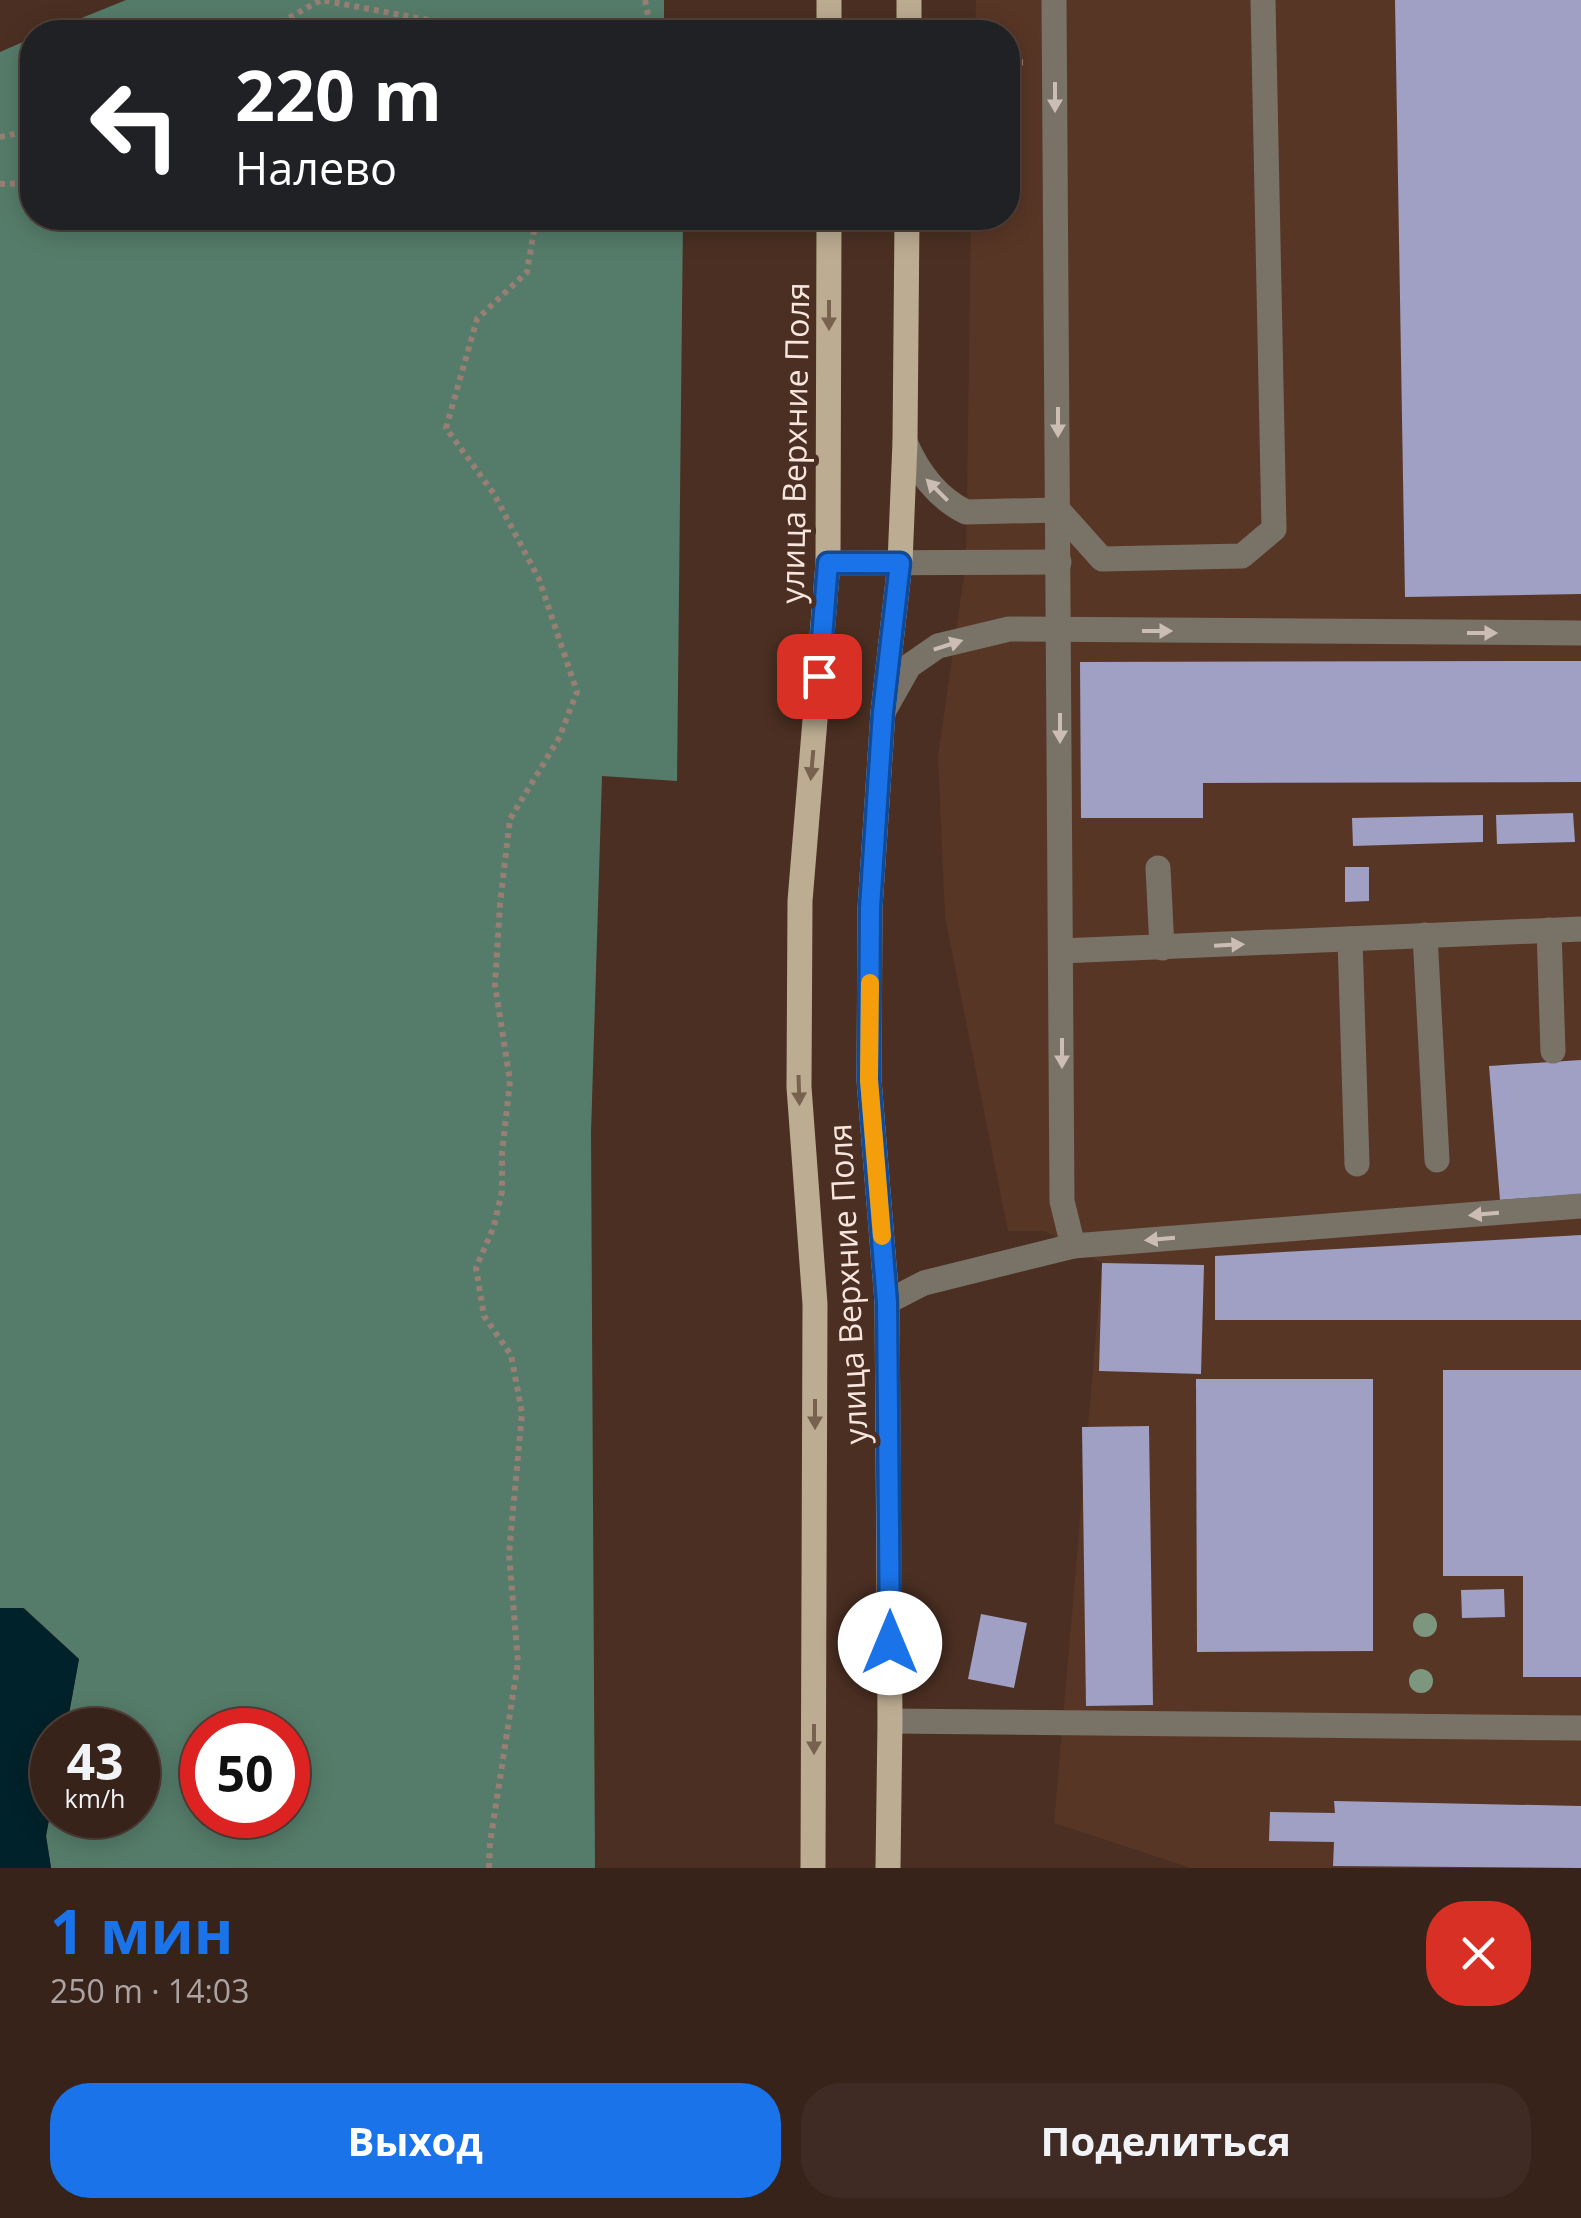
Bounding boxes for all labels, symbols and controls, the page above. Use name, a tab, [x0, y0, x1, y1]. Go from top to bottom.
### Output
text: 220 m	[235, 46, 442, 142]
icon: left	[70, 60, 200, 190]
one-way arrow	[1047, 82, 1063, 114]
text: Налево	[235, 137, 397, 198]
street label: улица Верхние Поля	[770, 282, 818, 604]
one-way arrow	[821, 299, 837, 331]
one-way arrow	[1050, 407, 1066, 439]
one-way arrow	[926, 478, 949, 502]
one-way arrow	[1141, 623, 1173, 639]
one-way arrow	[1466, 625, 1498, 641]
pin	[777, 634, 862, 719]
one-way arrow	[934, 637, 964, 652]
icon: arrive	[792, 649, 847, 704]
one-way arrow	[1052, 712, 1068, 744]
one-way arrow	[803, 750, 819, 782]
one-way arrow	[1213, 937, 1245, 953]
one-way arrow	[1054, 1037, 1070, 1069]
one-way arrow	[792, 1074, 808, 1106]
street label: улица Верхние Поля	[817, 1122, 877, 1446]
one-way arrow	[1467, 1206, 1499, 1222]
one-way arrow	[1143, 1232, 1175, 1248]
one-way arrow	[807, 1399, 823, 1431]
position arrow	[838, 1591, 942, 1695]
speed limit sign: 50	[180, 1708, 310, 1838]
one-way arrow	[806, 1724, 822, 1756]
text: 43	[66, 1727, 124, 1795]
text: km/h	[65, 1781, 125, 1815]
text: 1 мин	[50, 1890, 234, 1972]
button: close	[1426, 1901, 1531, 2006]
text: 250 m · 14:03	[50, 1969, 249, 2012]
button: Выход	[50, 2083, 781, 2198]
button: Поделиться	[801, 2083, 1531, 2198]

